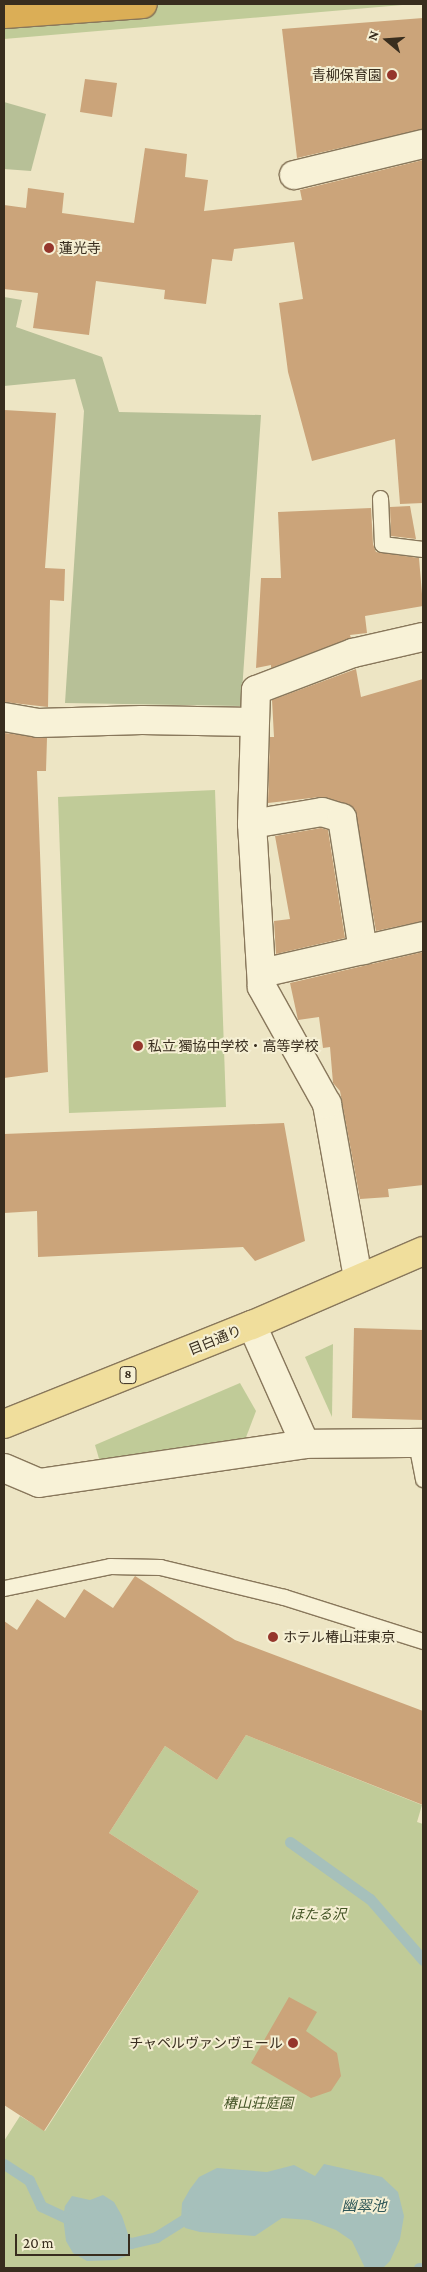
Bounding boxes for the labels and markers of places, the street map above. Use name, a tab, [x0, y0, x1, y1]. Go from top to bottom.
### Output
place label: 青柳保育園	[312, 67, 382, 83]
marker: 青柳保育園	[386, 69, 398, 81]
place label: 蓮光寺	[59, 240, 101, 256]
marker: 蓮光寺	[43, 242, 55, 254]
place label: 私立 獨協中学校・高等学校	[148, 1038, 319, 1054]
marker: 私立 獨協中学校・高等学校	[132, 1040, 144, 1052]
place label: ホテル椿山荘東京	[283, 1629, 395, 1645]
marker: ホテル椿山荘東京	[267, 1631, 279, 1643]
place label: チャペルヴァンヴェール	[129, 2035, 283, 2051]
marker: チャペルヴァンヴェール	[287, 2037, 299, 2049]

